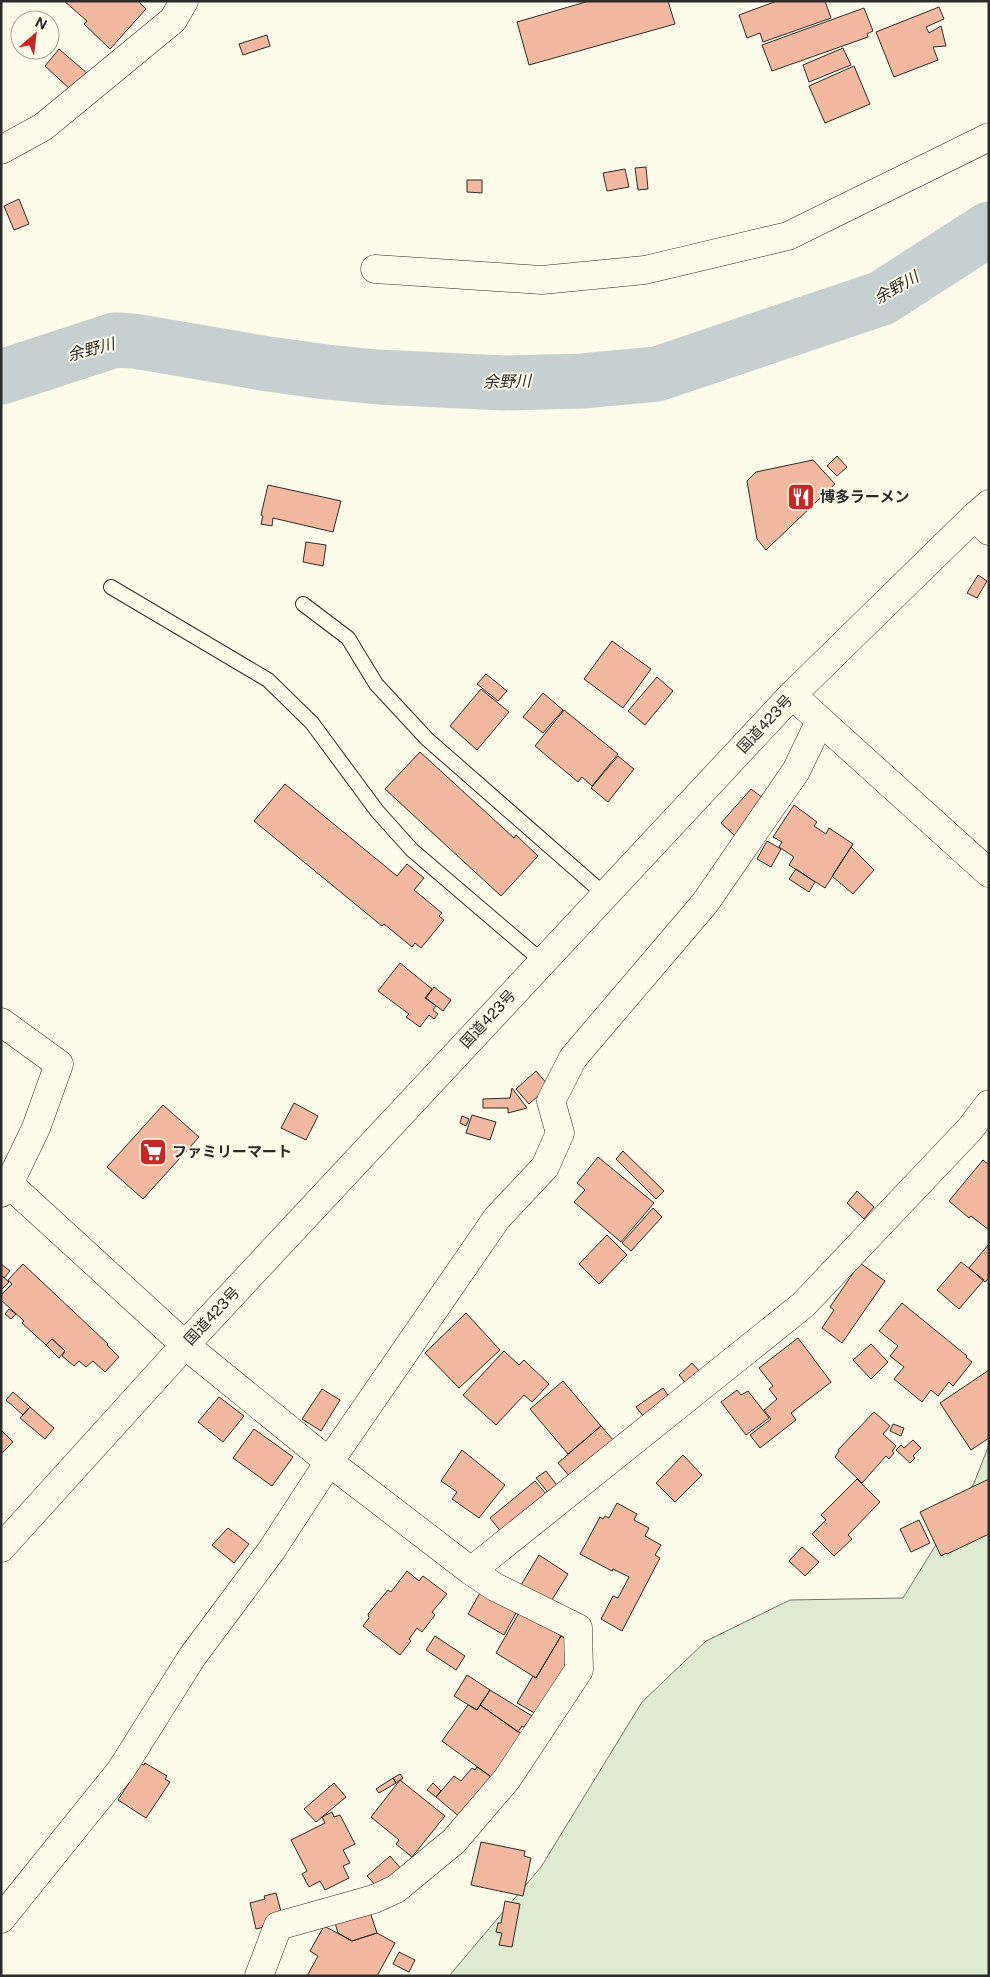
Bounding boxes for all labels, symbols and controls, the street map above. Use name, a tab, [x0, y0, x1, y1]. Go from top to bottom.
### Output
north arrow	[10, 10, 60, 60]
text: N	[33, 14, 50, 33]
water label: 余野川	[871, 266, 924, 308]
water label: 余野川	[65, 334, 119, 365]
water label: 余野川	[483, 372, 533, 391]
restaurant icon: 博多ラーメン	[786, 482, 816, 512]
place label: 博多ラーメン	[820, 488, 909, 505]
street label: 国道423号	[734, 691, 796, 756]
street label: 国道423号	[457, 986, 519, 1051]
supermarket icon: ファミリーマート	[138, 1137, 168, 1167]
place label: ファミリーマート	[172, 1143, 292, 1160]
street label: 国道423号	[181, 1283, 243, 1348]

